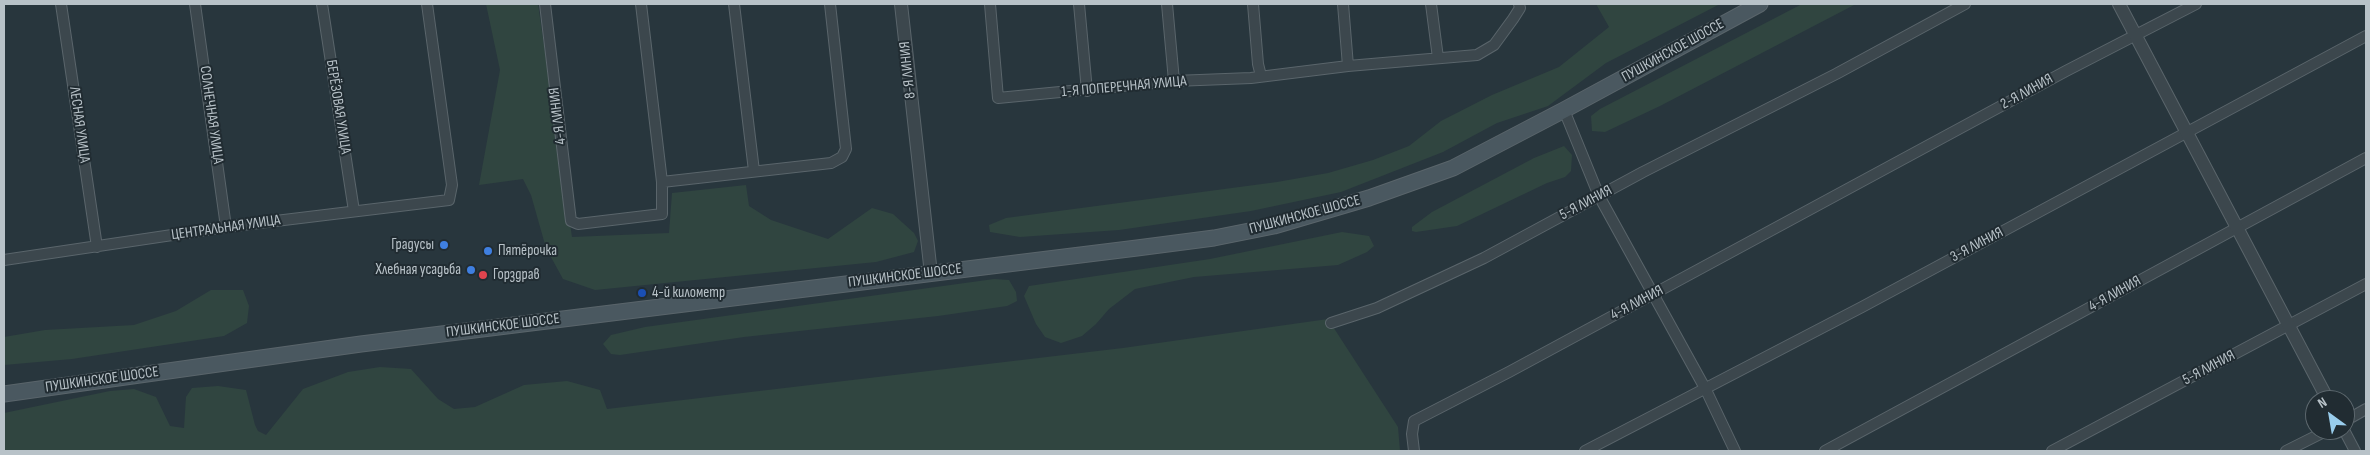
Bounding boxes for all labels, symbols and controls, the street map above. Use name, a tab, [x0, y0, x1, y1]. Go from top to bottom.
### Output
street label: ПУШКИНСКОЕ ШОССЕ	[1619, 15, 1727, 87]
street label: 8-Я ЛИНИЯ	[896, 40, 920, 100]
street label: БЕРЁЗОВАЯ УЛИЦА	[322, 59, 354, 155]
street label: СОЛНЕЧНАЯ УЛИЦА	[195, 65, 227, 165]
street label: 2-Я ЛИНИЯ	[1998, 70, 2056, 114]
street label: 1-Я ПОПЕРЕЧНАЯ УЛИЦА	[1061, 73, 1187, 101]
street label: ЛЕСНАЯ УЛИЦА	[65, 86, 93, 164]
street label: 4-Я ЛИНИЯ	[546, 87, 570, 145]
street label: 5-Я ЛИНИЯ	[1557, 182, 1615, 224]
street label: ПУШКИНСКОЕ ШОССЕ	[1248, 192, 1362, 238]
street label: ЦЕНТРАЛЬНАЯ УЛИЦА	[170, 211, 282, 245]
street label: 3-Я ЛИНИЯ	[1948, 224, 2006, 266]
place label: Градусы	[391, 236, 434, 254]
marker: Градусы	[438, 239, 450, 251]
place label: Пятёрочка	[498, 242, 557, 260]
marker: Пятёрочка	[482, 245, 494, 257]
street label: ПУШКИНСКОЕ ШОССЕ	[847, 260, 963, 292]
place label: Хлебная усадьба	[375, 261, 461, 279]
marker: Хлебная усадьба	[465, 264, 477, 276]
place label: Горздрав	[493, 266, 540, 284]
marker: Горздрав	[477, 269, 489, 281]
street label: 4-Я ЛИНИЯ	[2086, 272, 2144, 316]
street label: 4-Я ЛИНИЯ	[1608, 282, 1666, 324]
place label: 4-й километр	[652, 284, 725, 302]
marker: 4-й километр	[636, 287, 648, 299]
street label: ПУШКИНСКОЕ ШОССЕ	[445, 310, 561, 342]
street label: 5-Я ЛИНИЯ	[2180, 347, 2238, 389]
street label: ПУШКИНСКОЕ ШОССЕ	[44, 363, 160, 397]
north arrow	[2305, 390, 2355, 440]
text: N	[2315, 394, 2330, 412]

